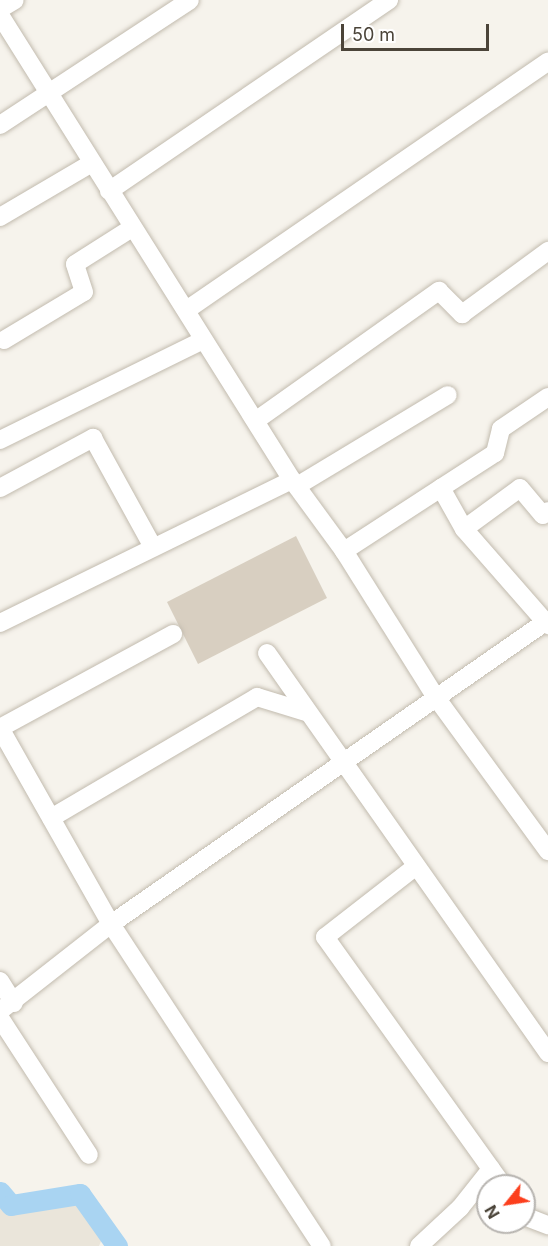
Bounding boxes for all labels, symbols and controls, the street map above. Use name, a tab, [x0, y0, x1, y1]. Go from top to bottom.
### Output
scale bar	[344, 12, 492, 50]
text: 50 m	[352, 24, 395, 45]
north arrow	[476, 1174, 536, 1234]
text: N	[480, 1202, 504, 1222]

